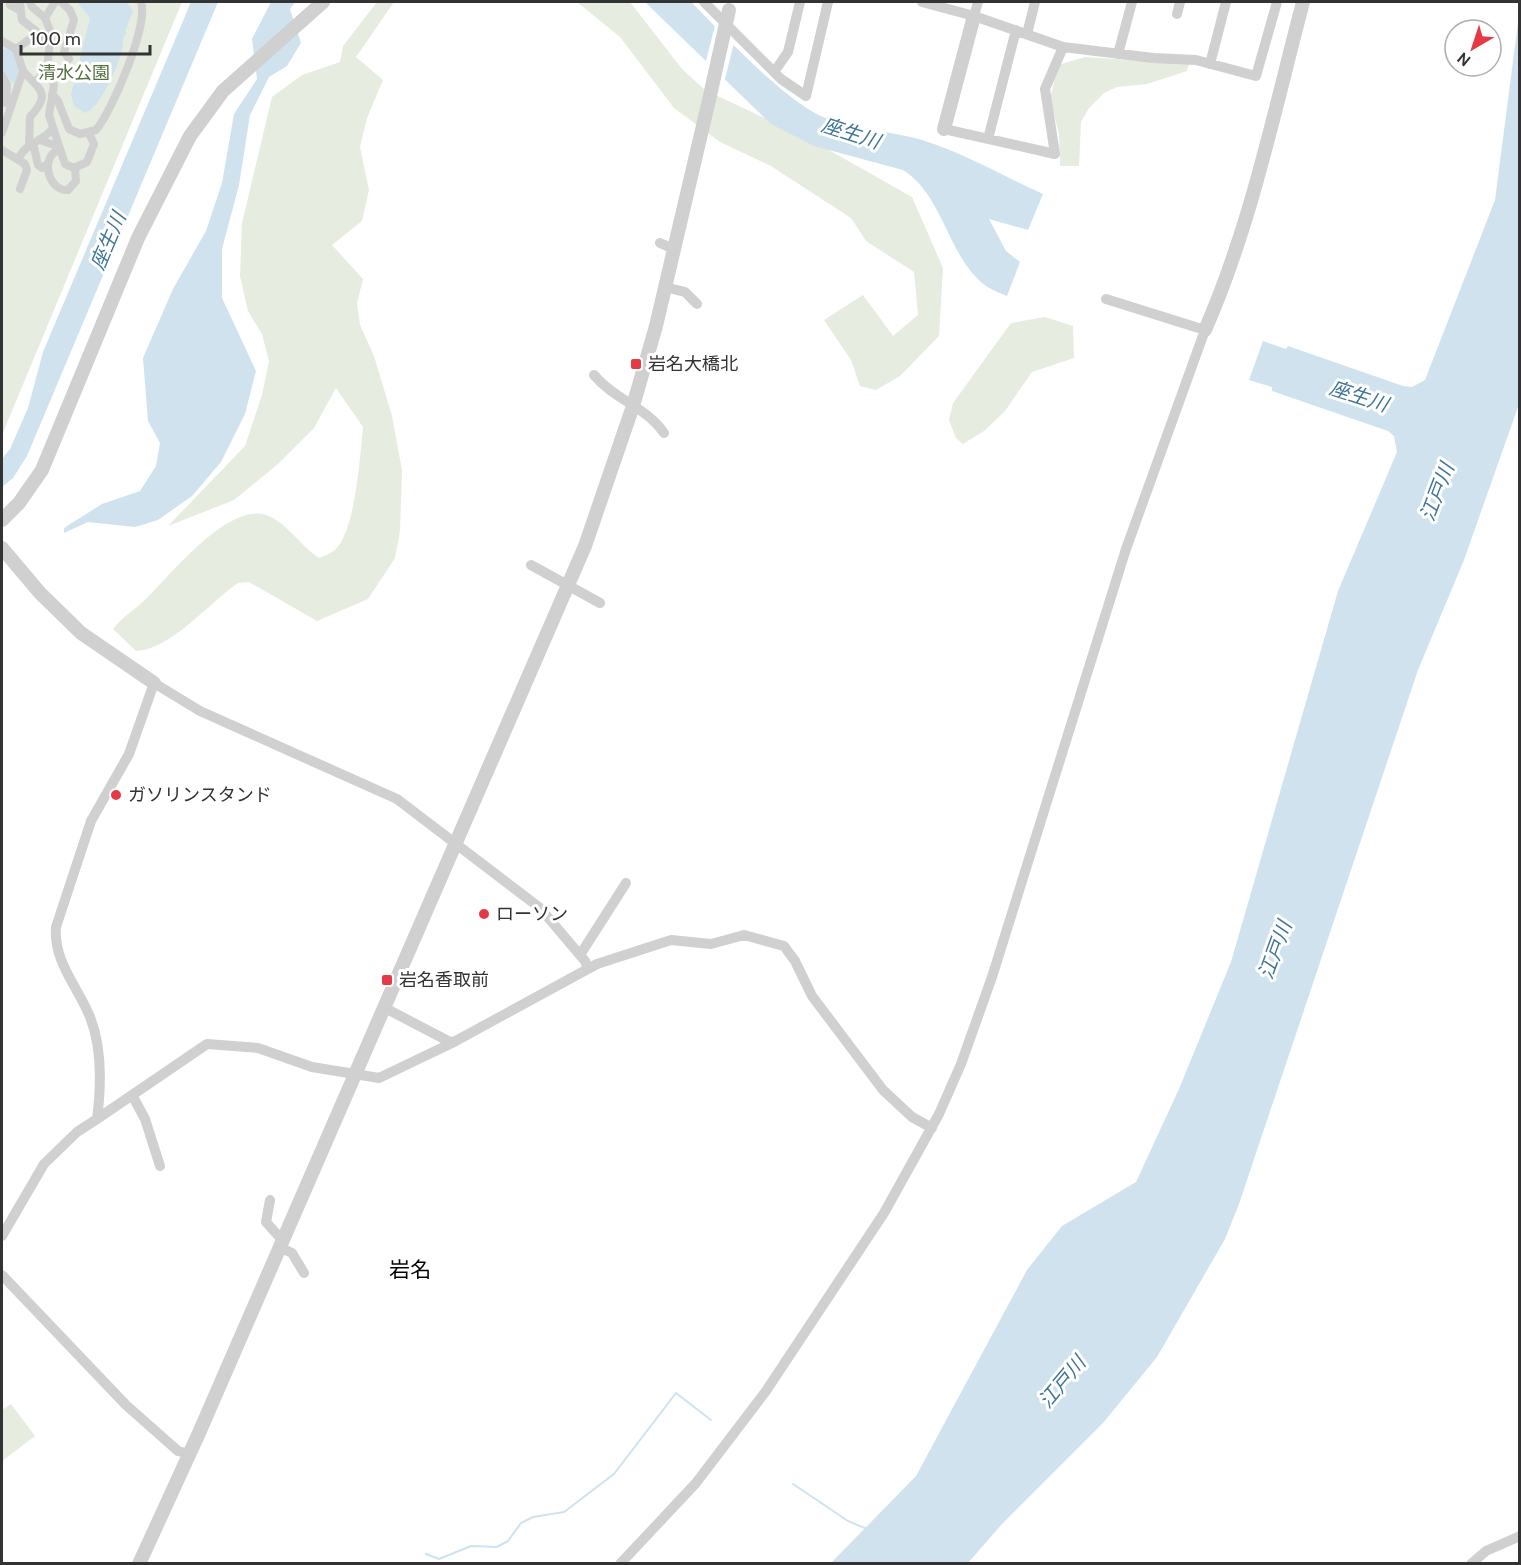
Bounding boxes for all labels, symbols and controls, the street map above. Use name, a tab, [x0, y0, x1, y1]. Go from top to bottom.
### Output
scale bar	[21, 18, 150, 56]
north arrow	[1443, 18, 1503, 78]
text: 100 m	[30, 28, 81, 50]
text: N	[1454, 48, 1474, 70]
park label: 清水公園	[38, 62, 110, 84]
water label: 座生川	[819, 112, 885, 154]
water label: 座生川	[85, 207, 132, 273]
place label: 岩名大橋北	[648, 353, 738, 375]
marker: 岩名大橋北	[629, 357, 643, 371]
water label: 座生川	[1327, 375, 1393, 417]
water label: 江戸川	[1415, 458, 1460, 524]
place label: ガソリンスタンド	[128, 784, 272, 806]
marker: ガソリンスタンド	[109, 788, 123, 802]
place label: ローソン	[496, 903, 568, 925]
marker: ローソン	[477, 907, 491, 921]
water label: 江戸川	[1253, 916, 1297, 982]
place label: 岩名香取前	[399, 969, 489, 991]
marker: 岩名香取前	[380, 973, 394, 987]
district label: 岩名	[389, 1257, 431, 1282]
water label: 江戸川	[1034, 1350, 1092, 1413]

